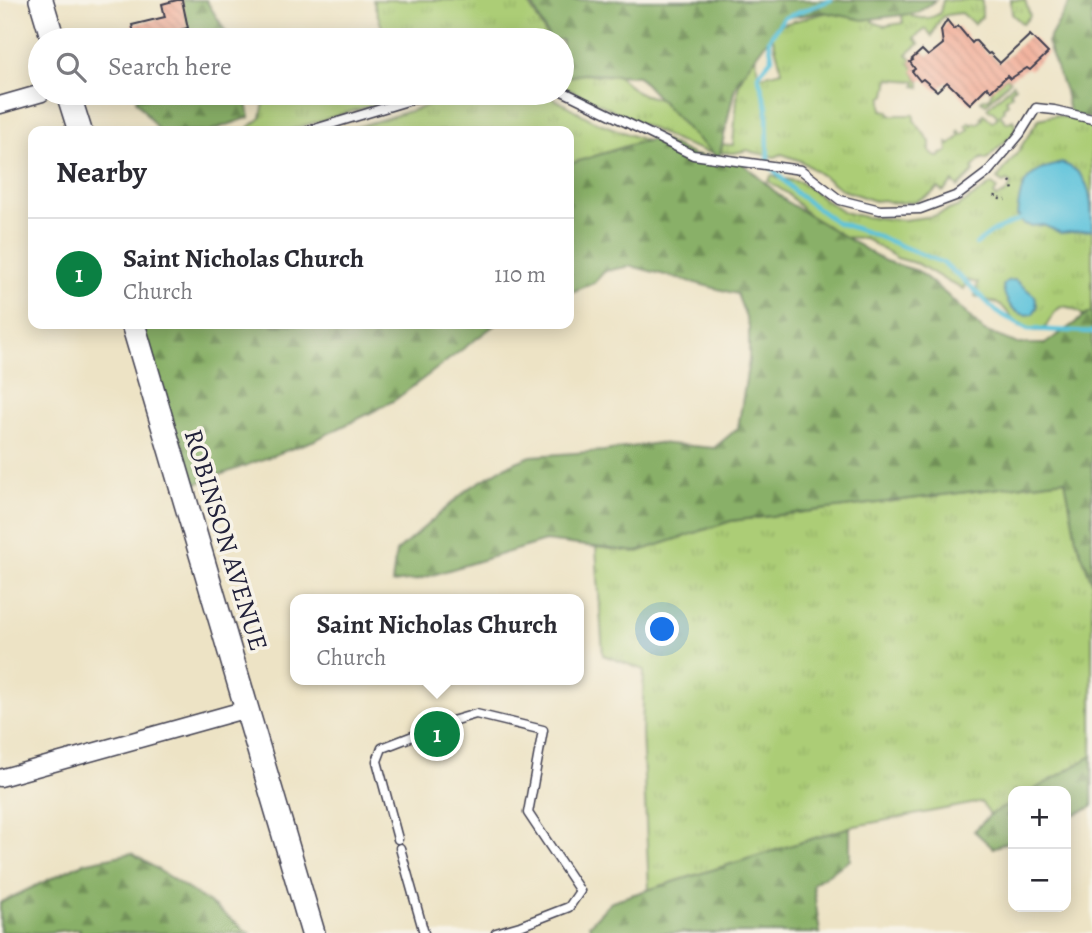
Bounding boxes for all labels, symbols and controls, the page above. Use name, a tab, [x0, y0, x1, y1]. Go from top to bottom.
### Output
search box	[28, 28, 574, 105]
icon: search	[52, 48, 90, 86]
text: Search here	[108, 49, 232, 84]
text: Nearby	[56, 152, 147, 192]
text: Saint Nicholas Church	[123, 241, 364, 276]
text: 1	[75, 259, 83, 290]
text: 110 m	[494, 259, 546, 290]
text: Church	[123, 276, 193, 307]
street label: ROBINSON AVENUE	[176, 425, 276, 655]
popup	[290, 594, 584, 685]
text: Saint Nicholas Church	[316, 607, 558, 642]
your location	[645, 612, 679, 646]
text: Church	[316, 642, 386, 673]
pin: 1	[414, 708, 460, 760]
map controls	[1008, 786, 1071, 912]
button: +	[1008, 786, 1071, 849]
button: −	[1008, 849, 1071, 912]

